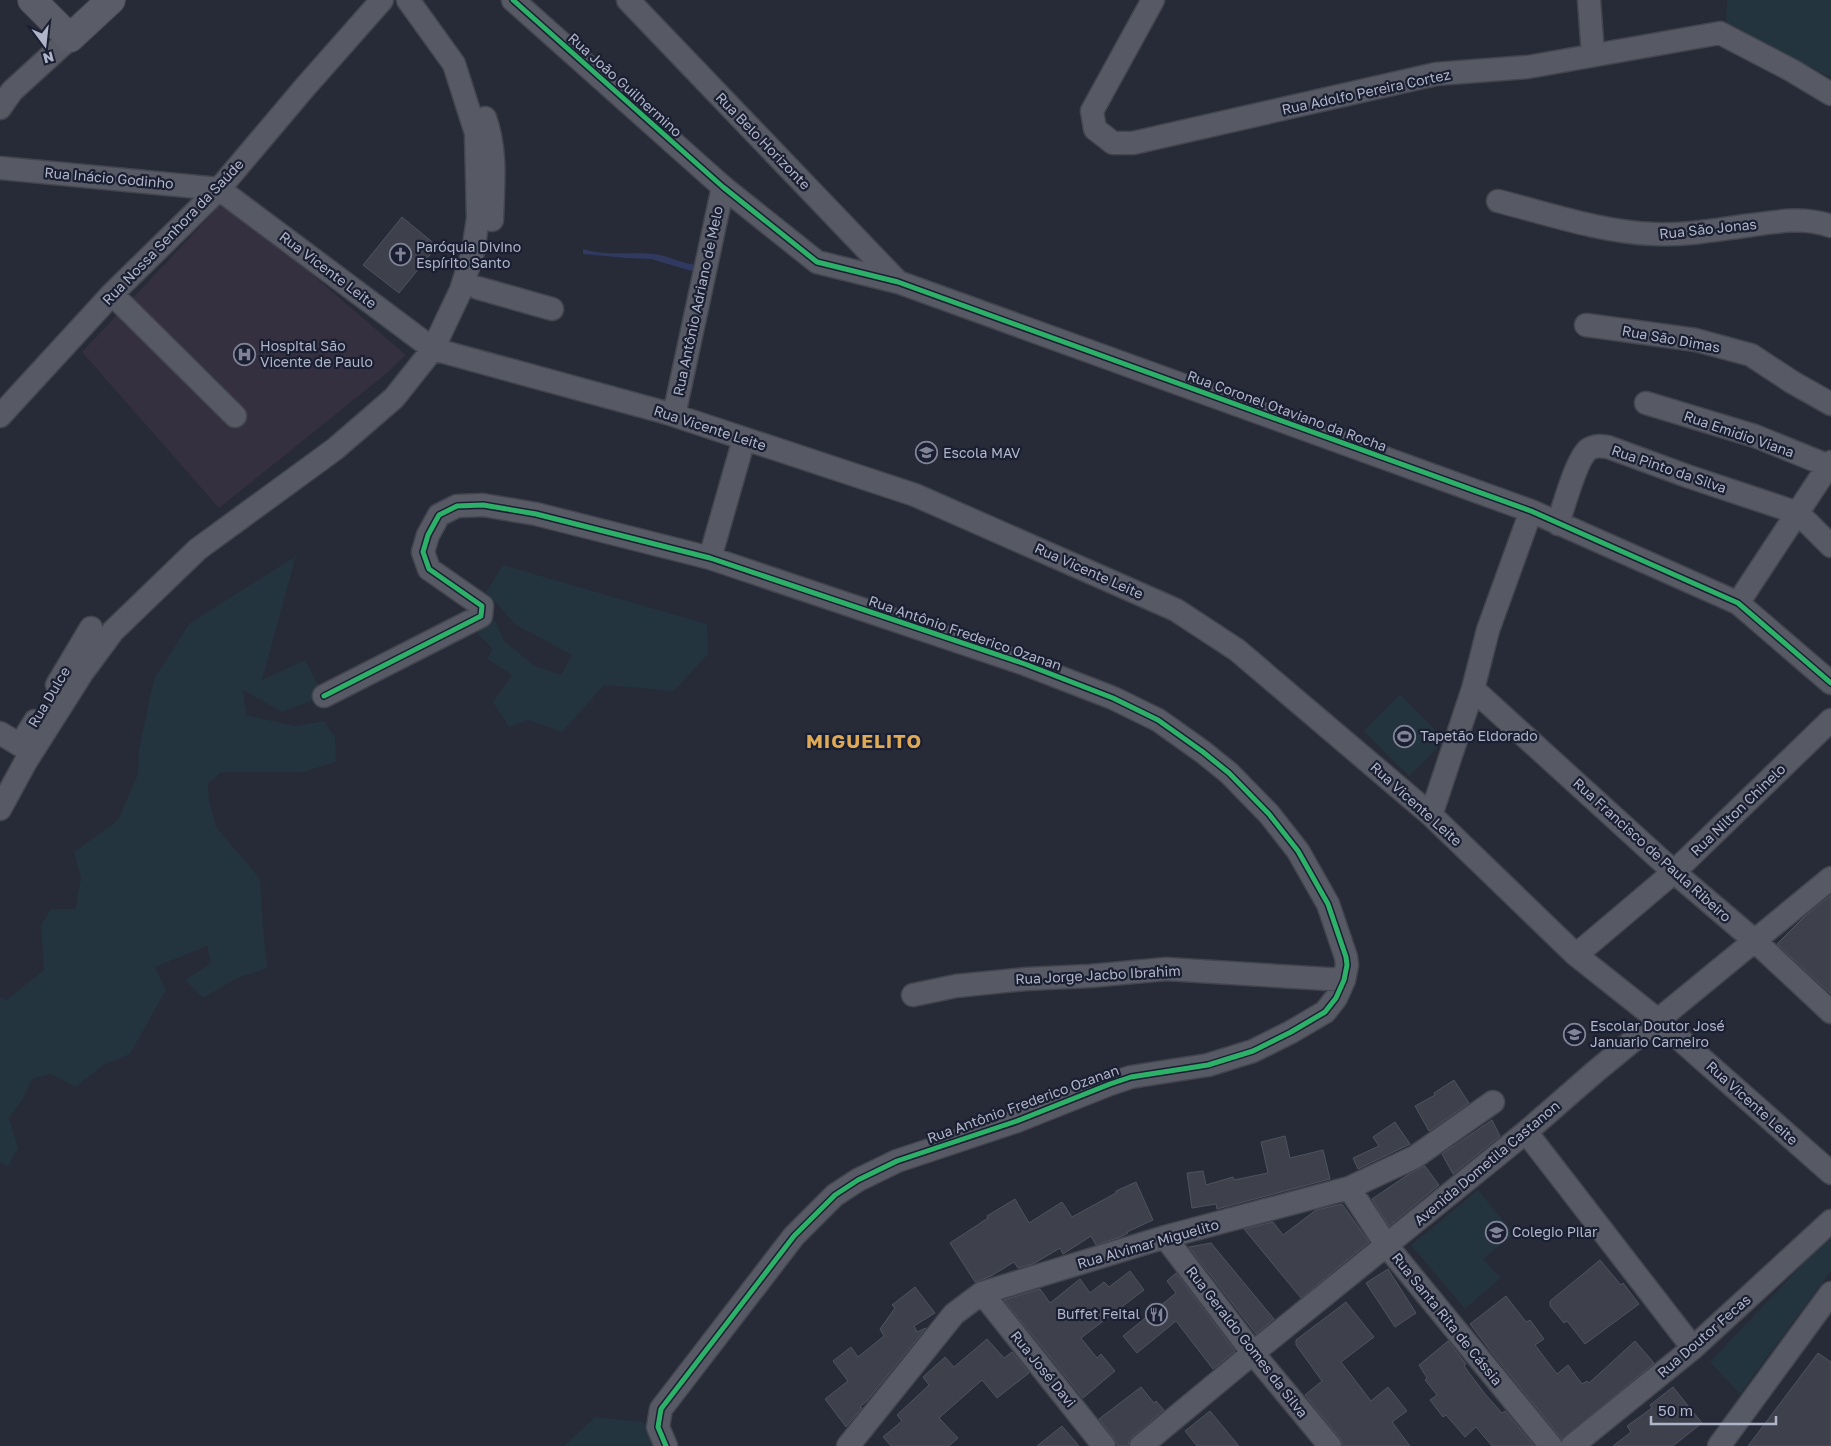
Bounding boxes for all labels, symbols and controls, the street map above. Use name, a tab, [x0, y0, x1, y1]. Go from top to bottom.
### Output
north arrow	[20, 20, 70, 70]
street label: Rua João Guilhermino	[565, 29, 686, 140]
text: N	[41, 48, 56, 68]
street label: Rua Adolfo Pereira Cortez	[1280, 65, 1452, 118]
street label: Rua Belo Horizonte	[712, 88, 814, 193]
street label: Rua Nossa Senhora da Saúde	[98, 155, 247, 308]
street label: Rua Inácio Godinho	[44, 163, 174, 192]
street label: Rua Antônio Adriano de Melo	[669, 204, 726, 397]
street label: Rua São Jonas	[1658, 215, 1758, 242]
street label: Rua Vicente Leite	[276, 228, 380, 312]
place label: Paróquia Divino Espírito Santo	[416, 238, 521, 271]
church icon: Paróquia Divino Espírito Santo	[388, 243, 412, 267]
street label: Rua São Dimas	[1621, 322, 1721, 355]
place label: Hospital São Vicente de Paulo	[260, 337, 373, 370]
hospital icon: Hospital São Vicente de Paulo	[232, 342, 256, 366]
street label: Rua Coronel Otaviano da Rocha	[1185, 366, 1389, 455]
street label: Rua Vicente Leite	[652, 401, 768, 454]
street label: Rua Emidio Viana	[1682, 407, 1797, 460]
school or university icon: Escola MAV	[915, 441, 939, 465]
street label: Rua Pinto da Silva	[1610, 441, 1729, 496]
place label: Escola MAV	[943, 444, 1021, 461]
street label: Rua Vicente Leite	[1032, 539, 1146, 602]
street label: Rua Antônio Frederico Ozanan	[866, 591, 1064, 674]
street label: Rua Dulce	[24, 663, 73, 730]
sports icon: Tapetão Eldorado	[1392, 724, 1416, 748]
place label: Tapetão Eldorado	[1420, 727, 1538, 744]
district label: MIGUELITO	[806, 729, 922, 752]
street label: Rua Vicente Leite	[1367, 758, 1466, 849]
street label: Rua Nilton Chinelo	[1687, 760, 1789, 859]
street label: Rua Francisco de Paula Ribeiro	[1570, 774, 1735, 925]
street label: Rua Jorge Jacbo Ibrahim	[1015, 962, 1181, 987]
place label: Escolar Doutor José Januario Carneiro	[1590, 1017, 1725, 1050]
school or university icon: Escolar Doutor José Januario Carneiro	[1562, 1022, 1586, 1046]
street label: Rua Vicente Leite	[1703, 1057, 1802, 1148]
street label: Rua Antônio Frederico Ozanan	[925, 1061, 1121, 1146]
street label: Avenida Dometila Castanon	[1411, 1097, 1563, 1228]
street label: Rua Alvimar Miguelito	[1075, 1215, 1221, 1272]
school or university icon: Colegio Pilar	[1484, 1220, 1508, 1244]
place label: Colegio Pilar	[1512, 1223, 1598, 1240]
street label: Rua Santa Rita de Cássia	[1389, 1249, 1506, 1389]
street label: Rua Geraldo Gomes da Silva	[1183, 1263, 1312, 1421]
street label: Rua Doutor Fecas	[1654, 1290, 1754, 1381]
restaurant icon: Buffet Feital	[1144, 1302, 1168, 1326]
place label: Buffet Feital	[1057, 1305, 1140, 1322]
street label: Rua José Davi	[1007, 1327, 1079, 1410]
scale bar	[1651, 1394, 1776, 1426]
text: 50 m	[1658, 1401, 1693, 1419]

